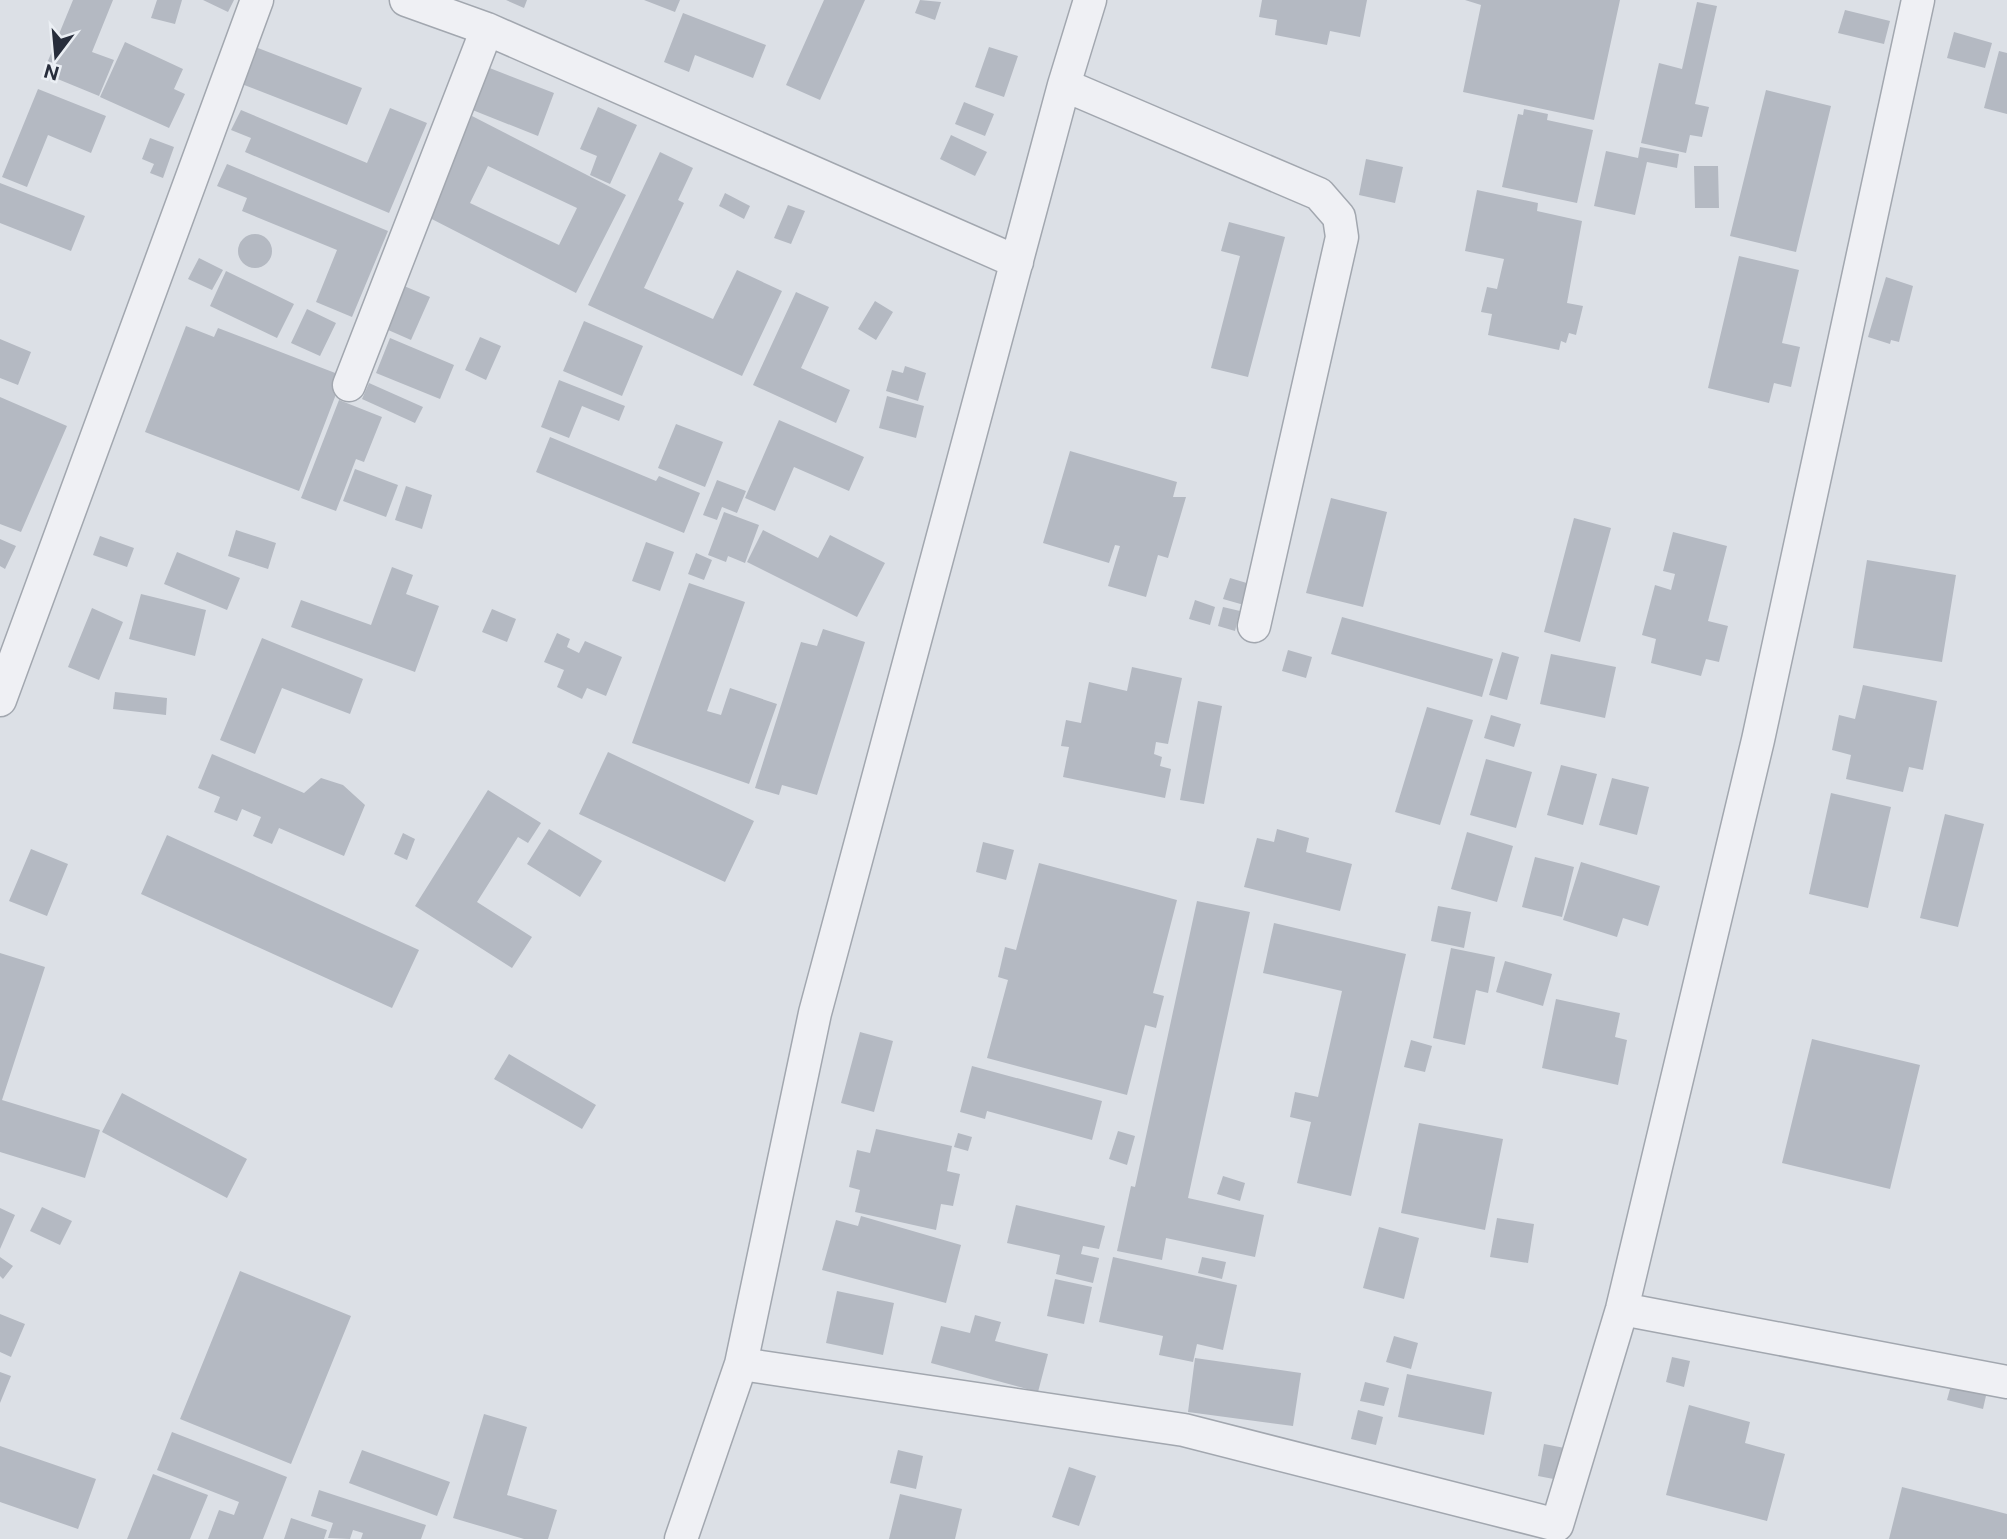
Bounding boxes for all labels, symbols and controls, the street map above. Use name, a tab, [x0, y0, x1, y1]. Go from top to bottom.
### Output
north arrow	[21, 21, 91, 91]
text: N	[41, 60, 61, 85]

